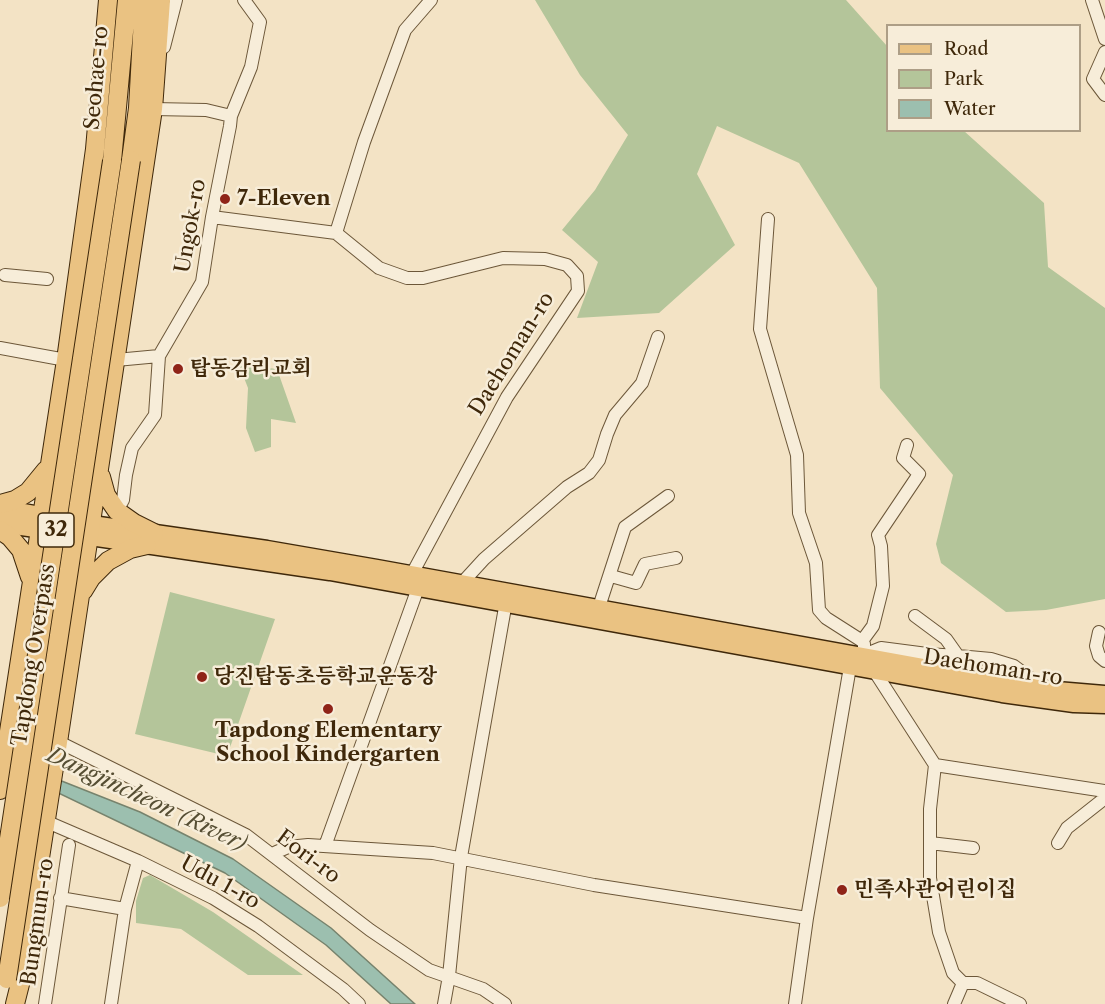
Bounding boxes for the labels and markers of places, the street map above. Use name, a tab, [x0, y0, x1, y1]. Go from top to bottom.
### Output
place label: 7-Eleven	[237, 186, 331, 212]
marker: 7-Eleven	[218, 192, 232, 206]
place label: 탑동감리교회	[190, 356, 312, 382]
marker: 탑동감리교회	[171, 362, 185, 376]
place label: 당진탑동초등학교운동장	[214, 664, 437, 690]
marker: 당진탑동초등학교운동장	[195, 670, 209, 684]
marker: Tapdong Elementary School Kindergarten	[321, 702, 335, 716]
place label: Tapdong Elementary School Kindergarten	[215, 718, 441, 768]
place label: 민족사관어린이집	[854, 877, 1016, 903]
marker: 민족사관어린이집	[835, 883, 849, 897]

